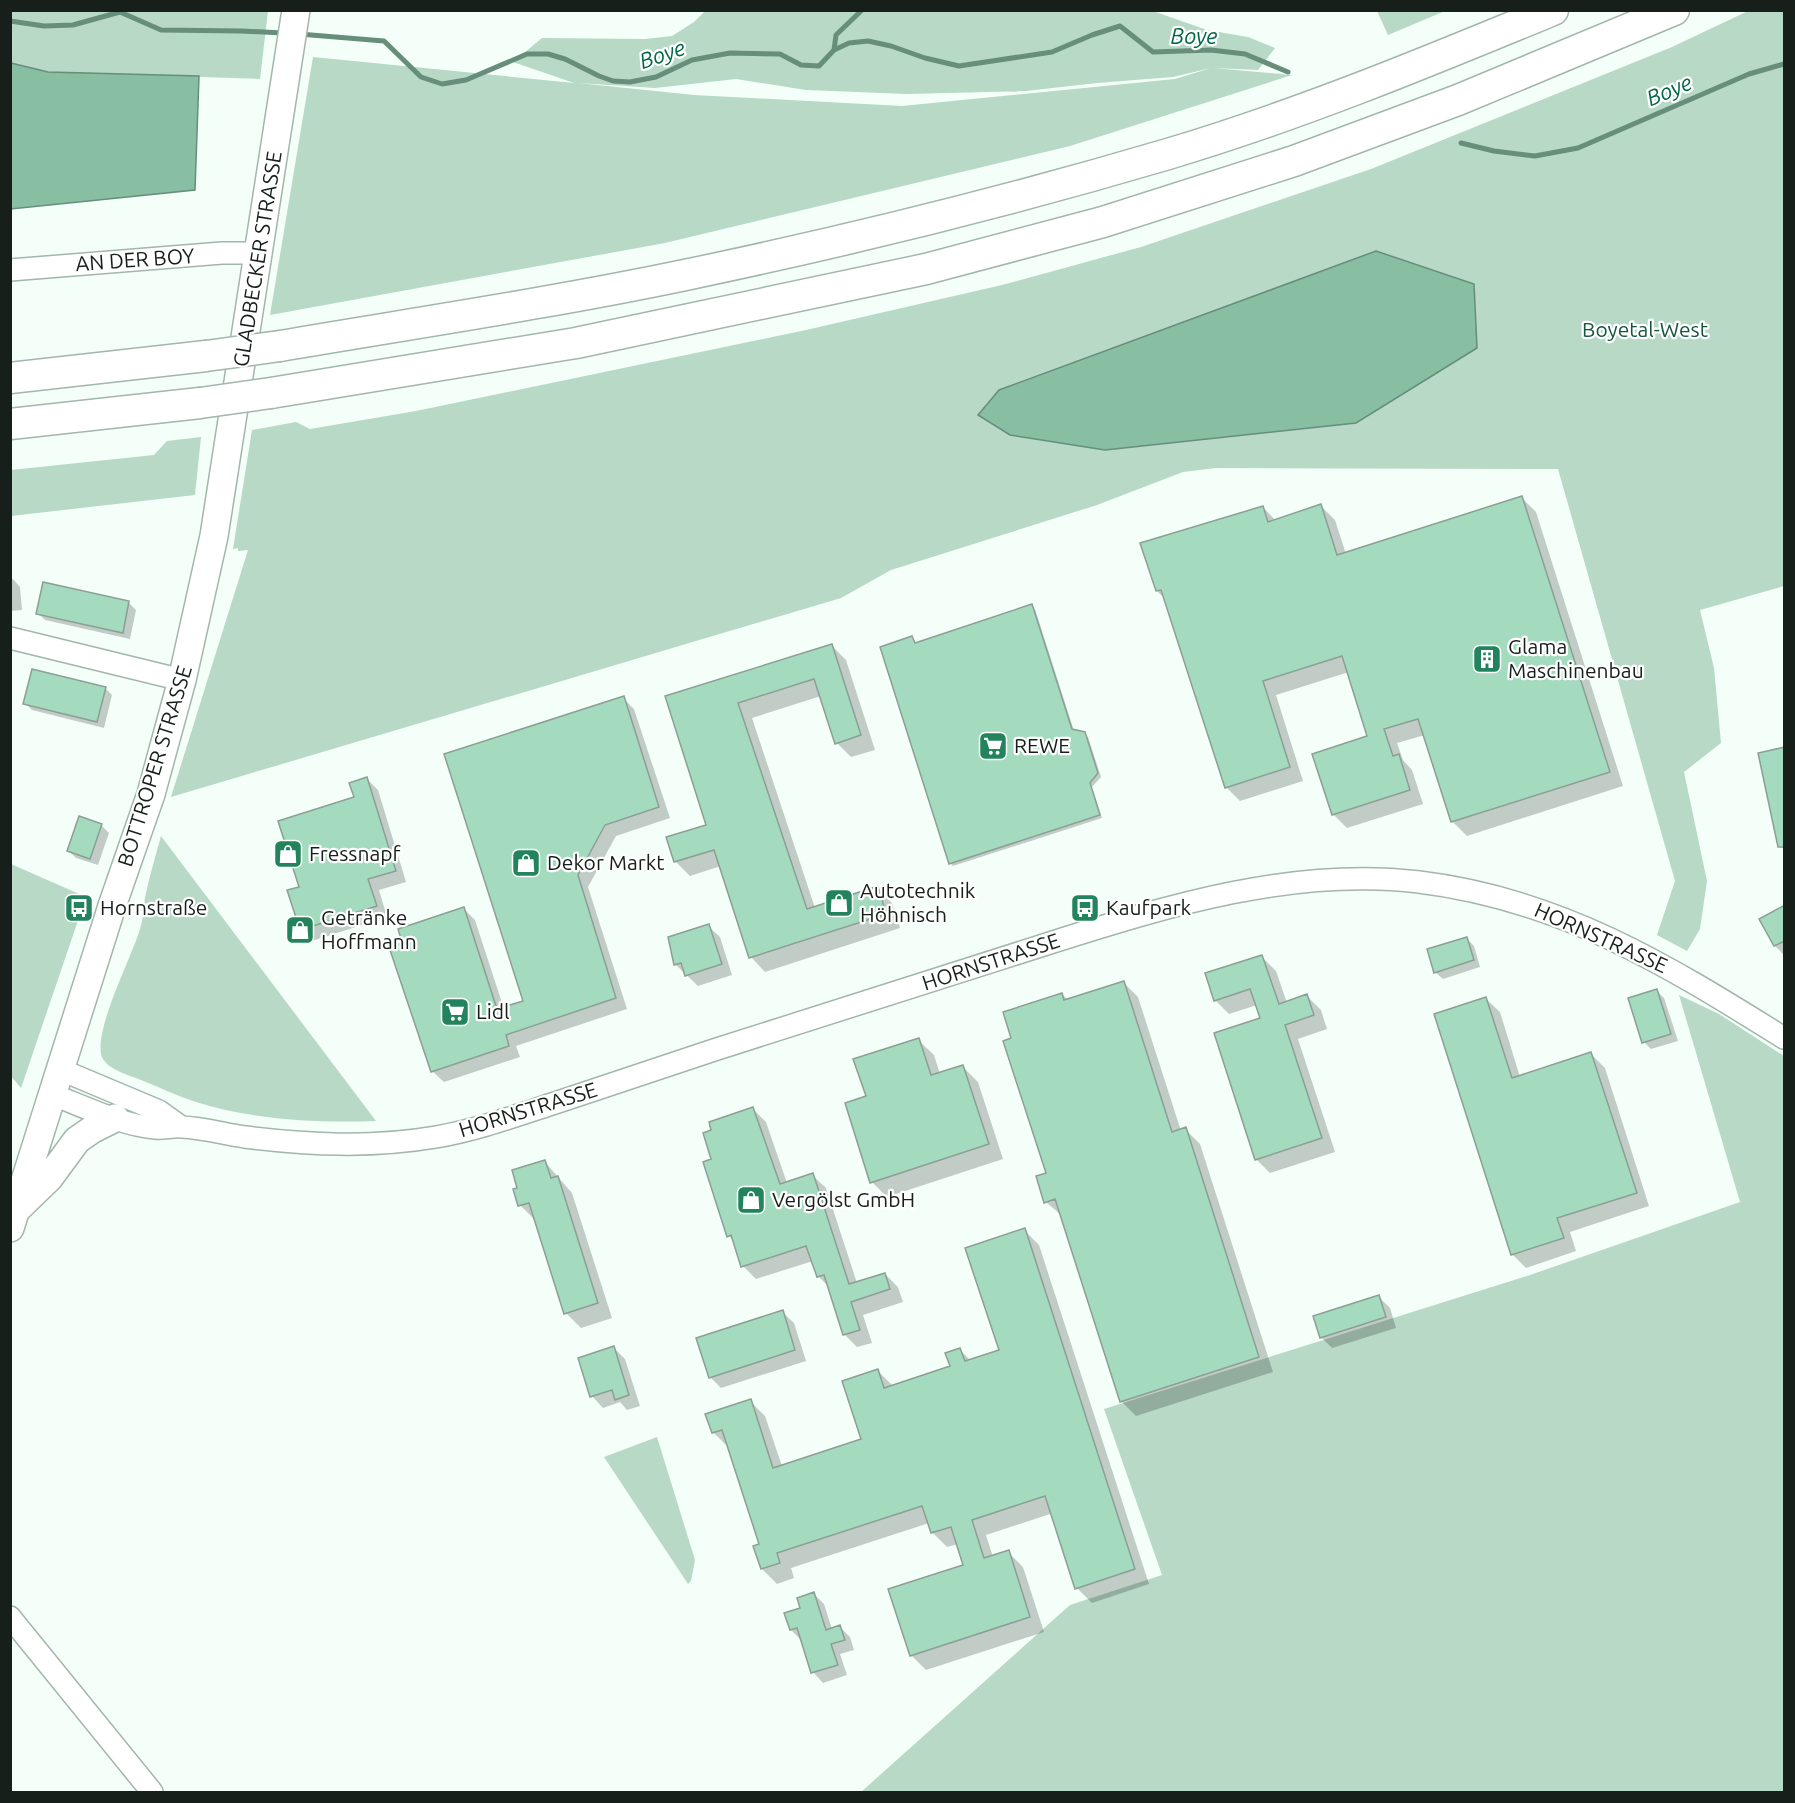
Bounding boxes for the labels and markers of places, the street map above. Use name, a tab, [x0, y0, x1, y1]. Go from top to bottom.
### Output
place label: Glama Maschinenbau	[1508, 634, 1644, 682]
building icon: Glama Maschinenbau	[1471, 643, 1503, 675]
supermarket icon: REWE	[977, 730, 1009, 762]
place label: REWE	[1014, 733, 1070, 757]
shop icon: Fressnapf	[272, 838, 304, 870]
place label: Fressnapf	[309, 841, 402, 865]
shop icon: Dekor Markt	[510, 847, 542, 879]
place label: Dekor Markt	[547, 850, 665, 874]
place label: Autotechnik Höhnisch	[860, 878, 976, 926]
shop icon: Autotechnik Höhnisch	[823, 887, 855, 919]
bus stop icon: Hornstraße	[63, 892, 95, 924]
bus stop icon: Kaufpark	[1069, 892, 1101, 924]
place label: Hornstraße	[100, 895, 207, 919]
place label: Kaufpark	[1106, 895, 1192, 919]
place label: Getränke Hoffmann	[321, 905, 417, 953]
shop icon: Getränke Hoffmann	[284, 914, 316, 946]
supermarket icon: Lidl	[439, 996, 471, 1028]
place label: Lidl	[476, 999, 510, 1023]
shop icon: Vergölst GmbH	[735, 1184, 767, 1216]
place label: Vergölst GmbH	[772, 1187, 915, 1211]

